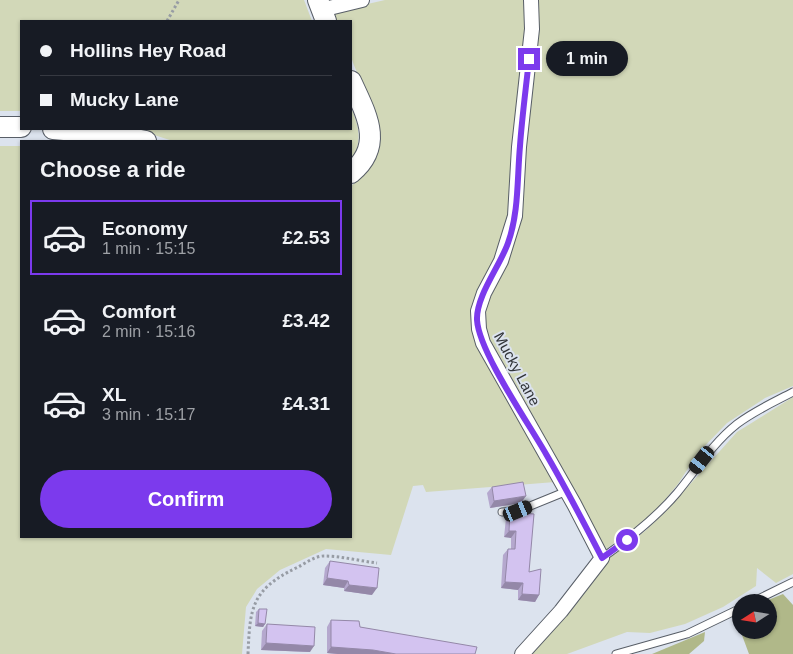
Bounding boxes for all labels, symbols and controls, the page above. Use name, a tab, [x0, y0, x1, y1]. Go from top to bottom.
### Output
text: Hollins Hey Road	[70, 40, 226, 61]
callout: 1 min	[546, 42, 629, 76]
route end	[518, 48, 540, 70]
text: 1 min	[566, 50, 608, 67]
text: Mucky Lane	[70, 89, 179, 110]
text: Choose a ride	[40, 157, 185, 182]
icon: car	[42, 215, 87, 260]
text: Economy	[102, 218, 188, 239]
text: £2.53	[282, 227, 330, 248]
text: 1 min · 15:15	[102, 240, 195, 257]
icon: car	[42, 298, 87, 343]
text: Comfort	[102, 301, 176, 322]
text: £3.42	[282, 310, 330, 331]
text: 2 min · 15:16	[102, 323, 195, 340]
street label: Mucky Lane	[491, 329, 544, 408]
icon: car	[42, 381, 87, 426]
text: XL	[102, 384, 126, 405]
text: £4.31	[282, 393, 330, 414]
text: 3 min · 15:17	[102, 406, 195, 423]
car	[686, 444, 717, 476]
button: Confirm	[40, 470, 332, 528]
car	[501, 498, 534, 524]
route start	[616, 529, 638, 551]
north arrow	[732, 594, 778, 639]
map controls	[732, 594, 777, 639]

